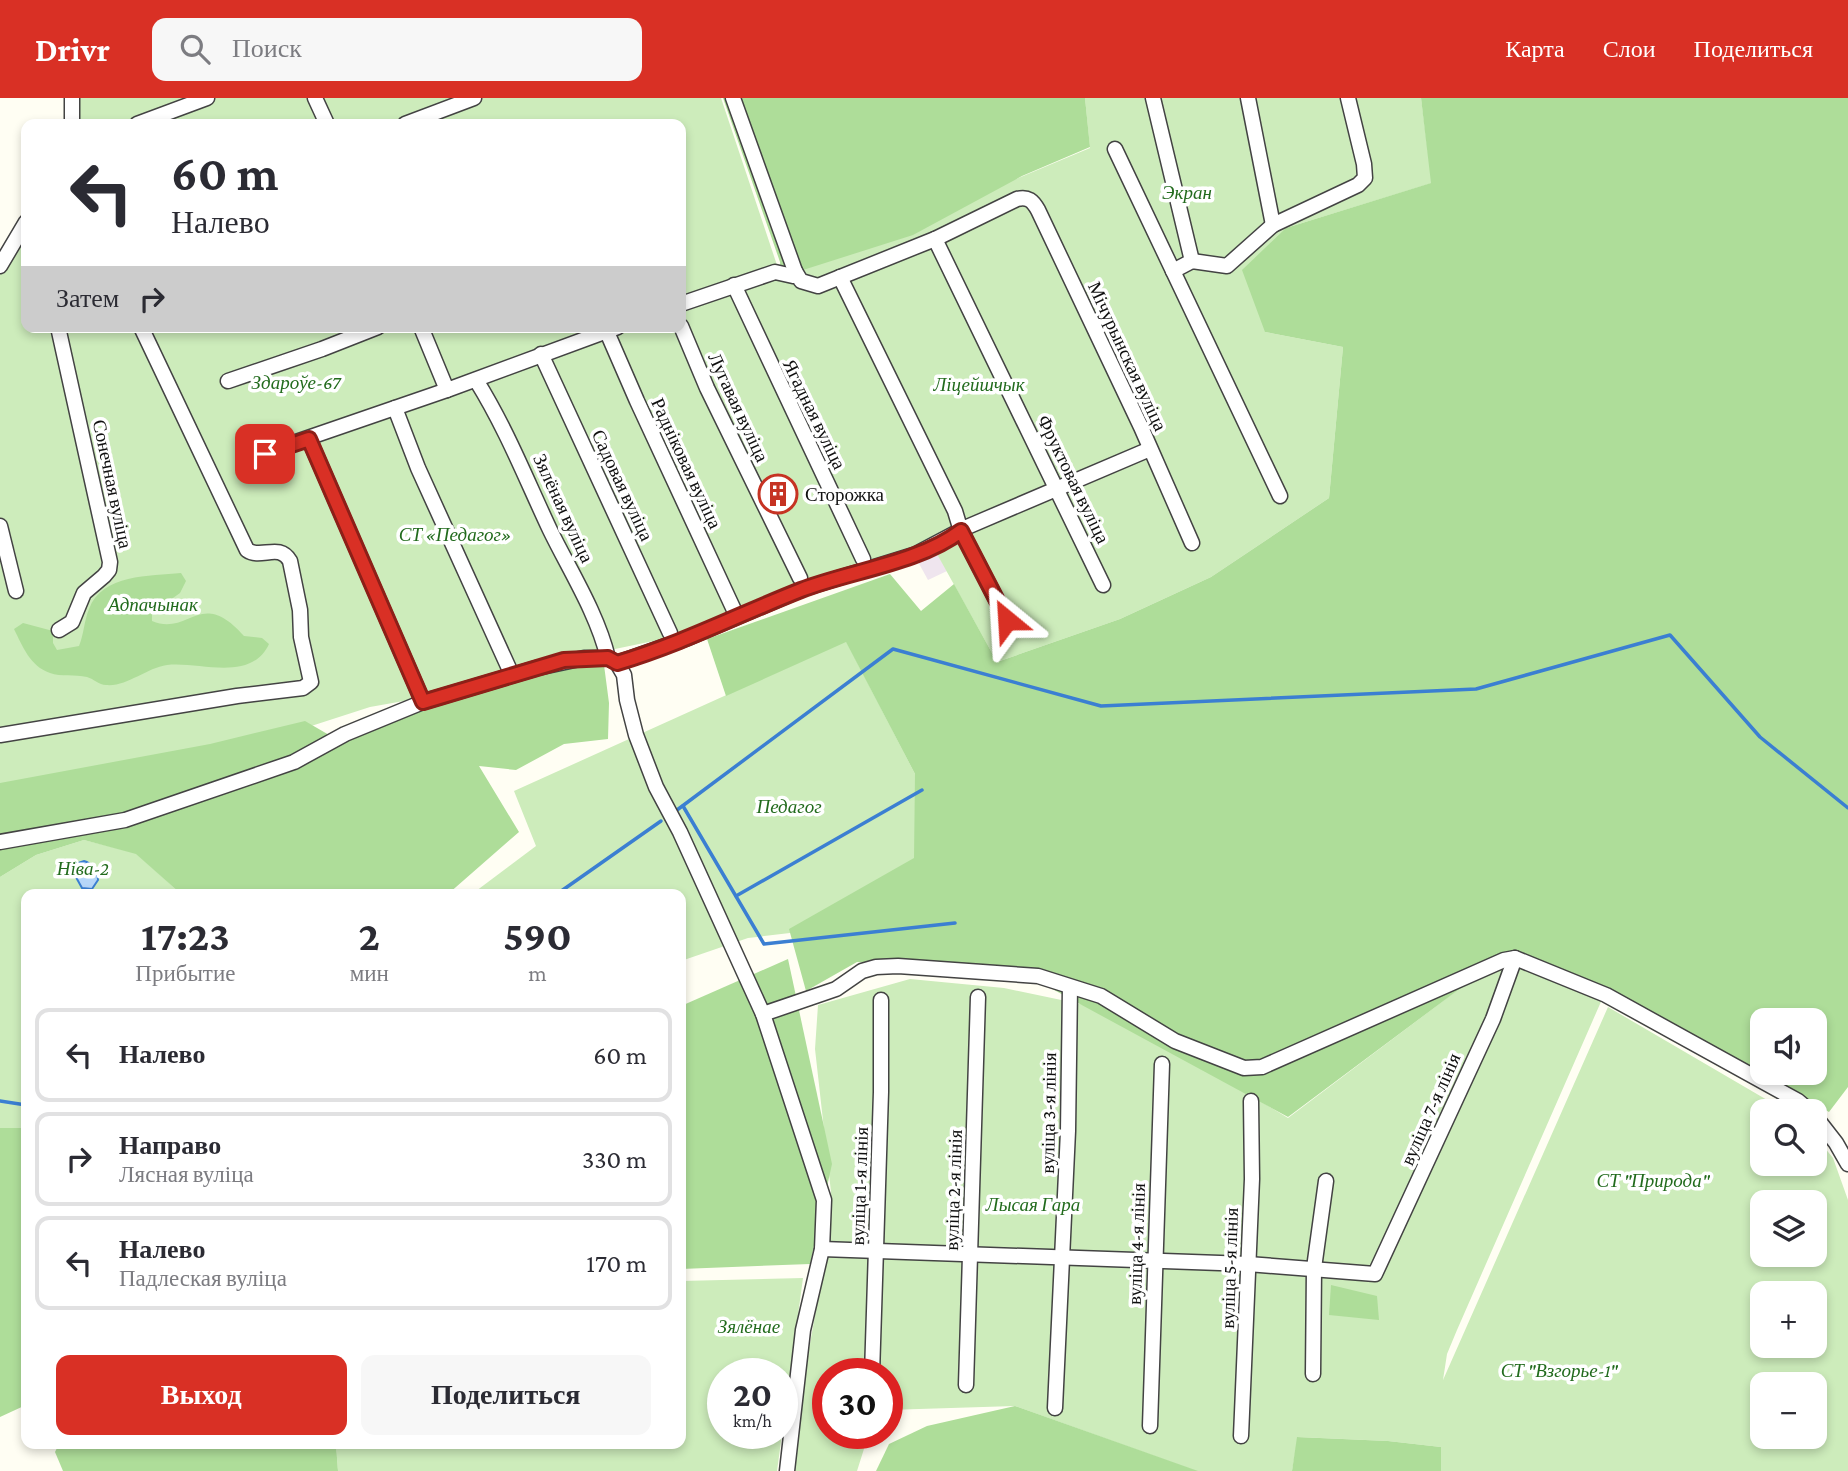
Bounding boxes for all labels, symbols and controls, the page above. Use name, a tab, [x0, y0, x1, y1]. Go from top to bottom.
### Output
search box	[152, 18, 642, 81]
icon: search	[176, 30, 214, 68]
text: Drivr	[35, 31, 110, 68]
text: Поиск	[232, 34, 302, 63]
text: Карта	[1505, 35, 1565, 62]
text: Слои	[1603, 35, 1656, 62]
text: Поделиться	[1694, 35, 1813, 62]
text: 60 m	[171, 146, 278, 201]
icon: left	[56, 147, 147, 238]
park label: Экран	[1162, 182, 1212, 203]
text: Налево	[171, 204, 270, 240]
street label: Мічурынская вуліца	[1084, 278, 1172, 435]
icon: right	[133, 280, 171, 318]
text: Затем	[56, 284, 119, 313]
street label: Лугавая вуліца	[704, 349, 773, 466]
street label: Ягадная вуліца	[779, 356, 850, 473]
park label: Здароўе-67	[251, 372, 342, 393]
park label: Ліцейшчык	[932, 374, 1026, 395]
street label: Радніковая вуліца	[647, 395, 726, 532]
street label: Фруктовая вуліца	[1033, 412, 1114, 547]
street label: Сонечная вуліца	[89, 418, 137, 551]
pin	[235, 424, 295, 484]
street label: Садовая вуліца	[588, 426, 658, 545]
icon: arrive	[246, 435, 284, 473]
street label: Зялёная вуліца	[529, 451, 598, 566]
building icon: Сторожка	[757, 473, 799, 515]
place label: Сторожка	[805, 484, 885, 505]
park label: СТ «Педагог»	[399, 524, 511, 545]
position arrow	[970, 583, 1044, 657]
park label: Адпачынак	[106, 594, 199, 615]
park label: Педагог	[755, 796, 822, 817]
park label: Ніва-2	[56, 858, 109, 879]
text: 17:23	[141, 912, 230, 959]
text: 2	[359, 912, 380, 959]
text: 590	[503, 912, 572, 959]
text: Прибытие	[135, 960, 235, 986]
text: мин	[350, 960, 389, 986]
text: m	[528, 960, 547, 986]
map controls	[1750, 1008, 1827, 1449]
button: sound	[1750, 1008, 1827, 1085]
icon: left	[60, 1036, 98, 1074]
text: Налево	[119, 1040, 205, 1069]
text: 60 m	[593, 1041, 647, 1070]
street label: вуліца 7-я лінія	[1396, 1050, 1465, 1169]
street label: вуліца 3-я лінія	[1037, 1052, 1060, 1174]
button: search	[1750, 1099, 1827, 1176]
street label: вуліца 1-я лінія	[847, 1126, 872, 1246]
street label: вуліца 2-я лінія	[941, 1129, 966, 1251]
text: Направо	[119, 1131, 221, 1160]
icon: right	[60, 1140, 98, 1178]
text: 330 m	[582, 1145, 647, 1174]
text: Лясная вуліца	[119, 1161, 254, 1187]
park label: СТ "Природа"	[1597, 1170, 1711, 1191]
street label: вуліца 4-я лінія	[1124, 1183, 1149, 1305]
button: layers	[1750, 1190, 1827, 1267]
park label: Лысая Гара	[985, 1194, 1080, 1215]
street label: вуліца 5-я лінія	[1217, 1207, 1242, 1329]
text: Налево	[119, 1235, 205, 1264]
icon: left	[60, 1244, 98, 1282]
text: 170 m	[586, 1249, 647, 1278]
text: Падлеская вуліца	[119, 1265, 287, 1291]
button: +	[1750, 1281, 1827, 1358]
park label: Зялёнае	[718, 1316, 780, 1337]
button: Выход	[56, 1355, 347, 1435]
button: Поделиться	[361, 1355, 651, 1435]
speed limit sign: 30	[812, 1358, 903, 1449]
park label: СТ "Взгорье-1"	[1501, 1360, 1619, 1381]
button: −	[1750, 1372, 1827, 1449]
text: 20	[733, 1375, 772, 1414]
text: km/h	[733, 1411, 772, 1431]

